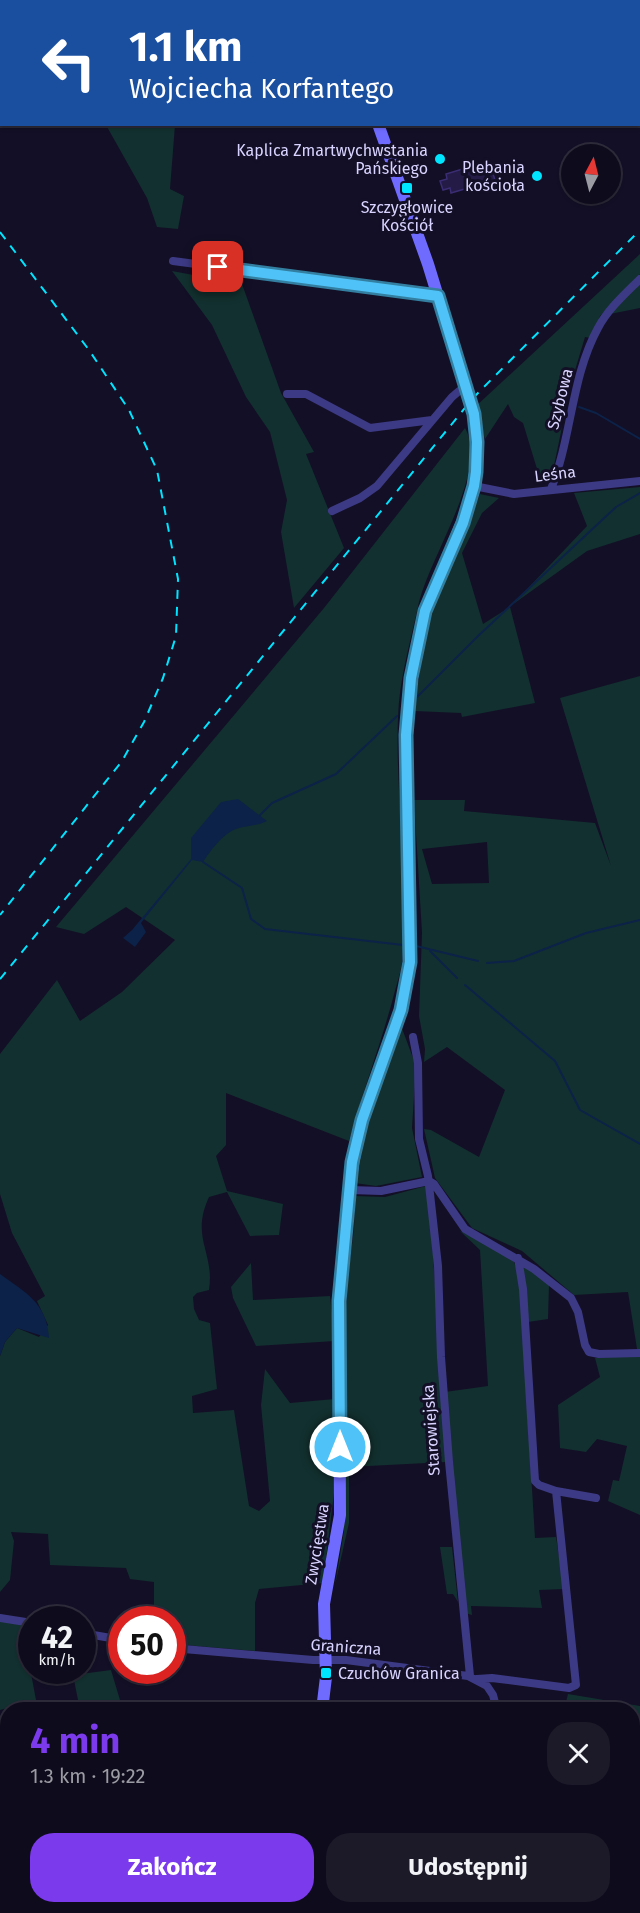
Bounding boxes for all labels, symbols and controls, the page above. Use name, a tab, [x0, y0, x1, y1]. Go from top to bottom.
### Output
text: 1.1 km	[129, 22, 242, 72]
icon: left	[30, 24, 108, 102]
text: Wojciecha Korfantego	[129, 73, 394, 105]
place label: Kaplica Zmartwychwstania Pańskiego	[236, 141, 428, 178]
north arrow	[561, 144, 621, 204]
map controls	[561, 144, 621, 204]
marker: Kaplica Zmartwychwstania Pańskiego	[433, 152, 447, 166]
place label: Plebania kościoła	[462, 158, 525, 195]
marker: Plebania kościoła	[530, 169, 544, 183]
marker: Szczygłowice Kościół	[400, 181, 414, 195]
place label: Szczygłowice Kościół	[361, 198, 453, 235]
pin	[192, 241, 243, 292]
icon: arrive	[201, 250, 234, 283]
street label: Szybowa	[543, 366, 577, 432]
street label: Leśna	[533, 462, 577, 486]
street label: Starowiejska	[418, 1384, 444, 1476]
position arrow	[308, 1415, 372, 1479]
street label: Zwycięstwa	[301, 1502, 333, 1586]
speed limit sign: 50	[108, 1606, 186, 1684]
text: 42	[41, 1620, 73, 1656]
street label: Graniczna	[310, 1635, 382, 1659]
text: km/h	[38, 1651, 76, 1669]
place label: Czuchów Granica	[338, 1664, 460, 1683]
marker: Czuchów Granica	[319, 1666, 333, 1680]
text: 4 min	[30, 1719, 120, 1763]
button: close	[547, 1722, 610, 1785]
text: 1.3 km · 19:22	[30, 1764, 145, 1788]
button: Zakończ	[30, 1833, 314, 1902]
button: Udostępnij	[326, 1833, 610, 1902]

